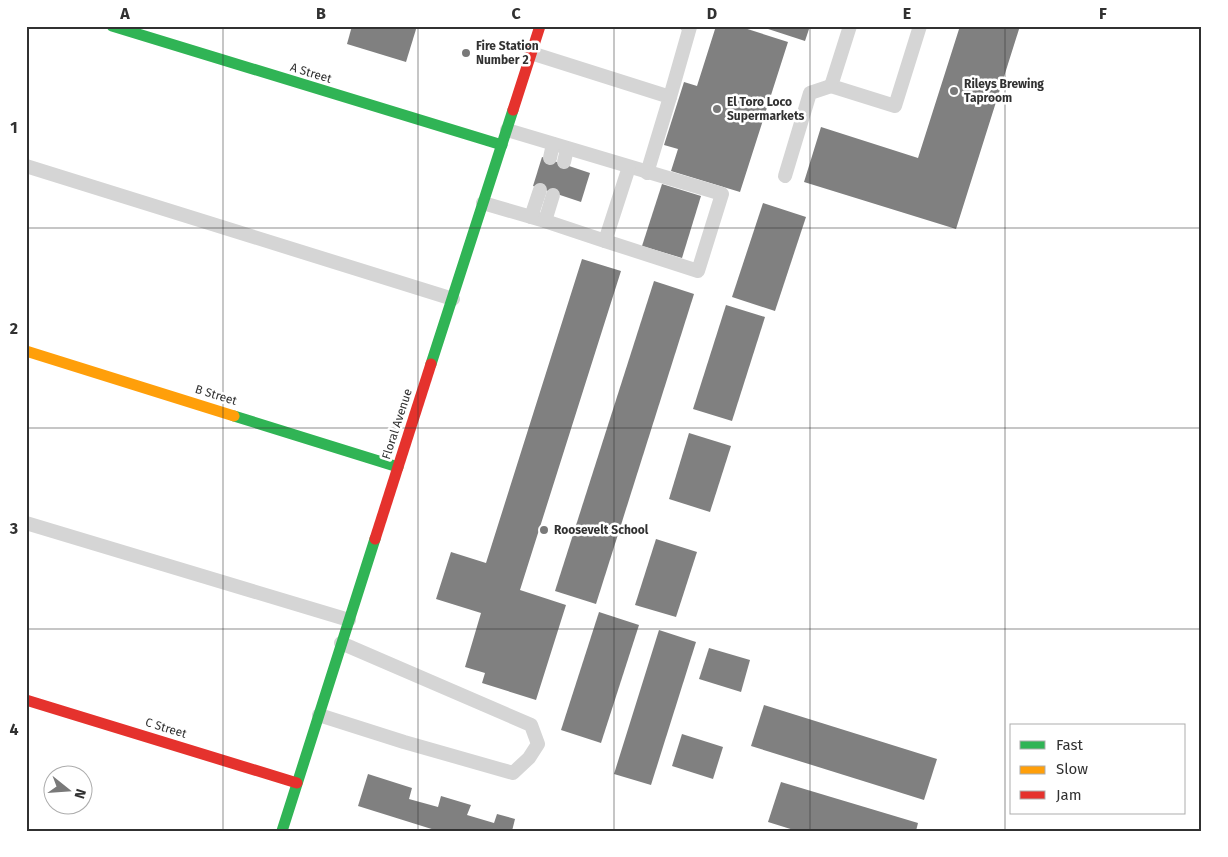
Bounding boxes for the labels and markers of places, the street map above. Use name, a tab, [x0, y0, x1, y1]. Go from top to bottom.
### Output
place label: Fire Station Number 2	[476, 39, 539, 67]
marker: Fire Station Number 2	[460, 47, 472, 59]
place label: Rileys Brewing Taproom	[964, 77, 1044, 105]
marker: Rileys Brewing Taproom	[948, 85, 960, 97]
place label: El Toro Loco Supermarkets	[727, 95, 805, 123]
marker: El Toro Loco Supermarkets	[711, 103, 723, 115]
place label: Roosevelt School	[554, 523, 649, 537]
marker: Roosevelt School	[538, 524, 550, 536]

